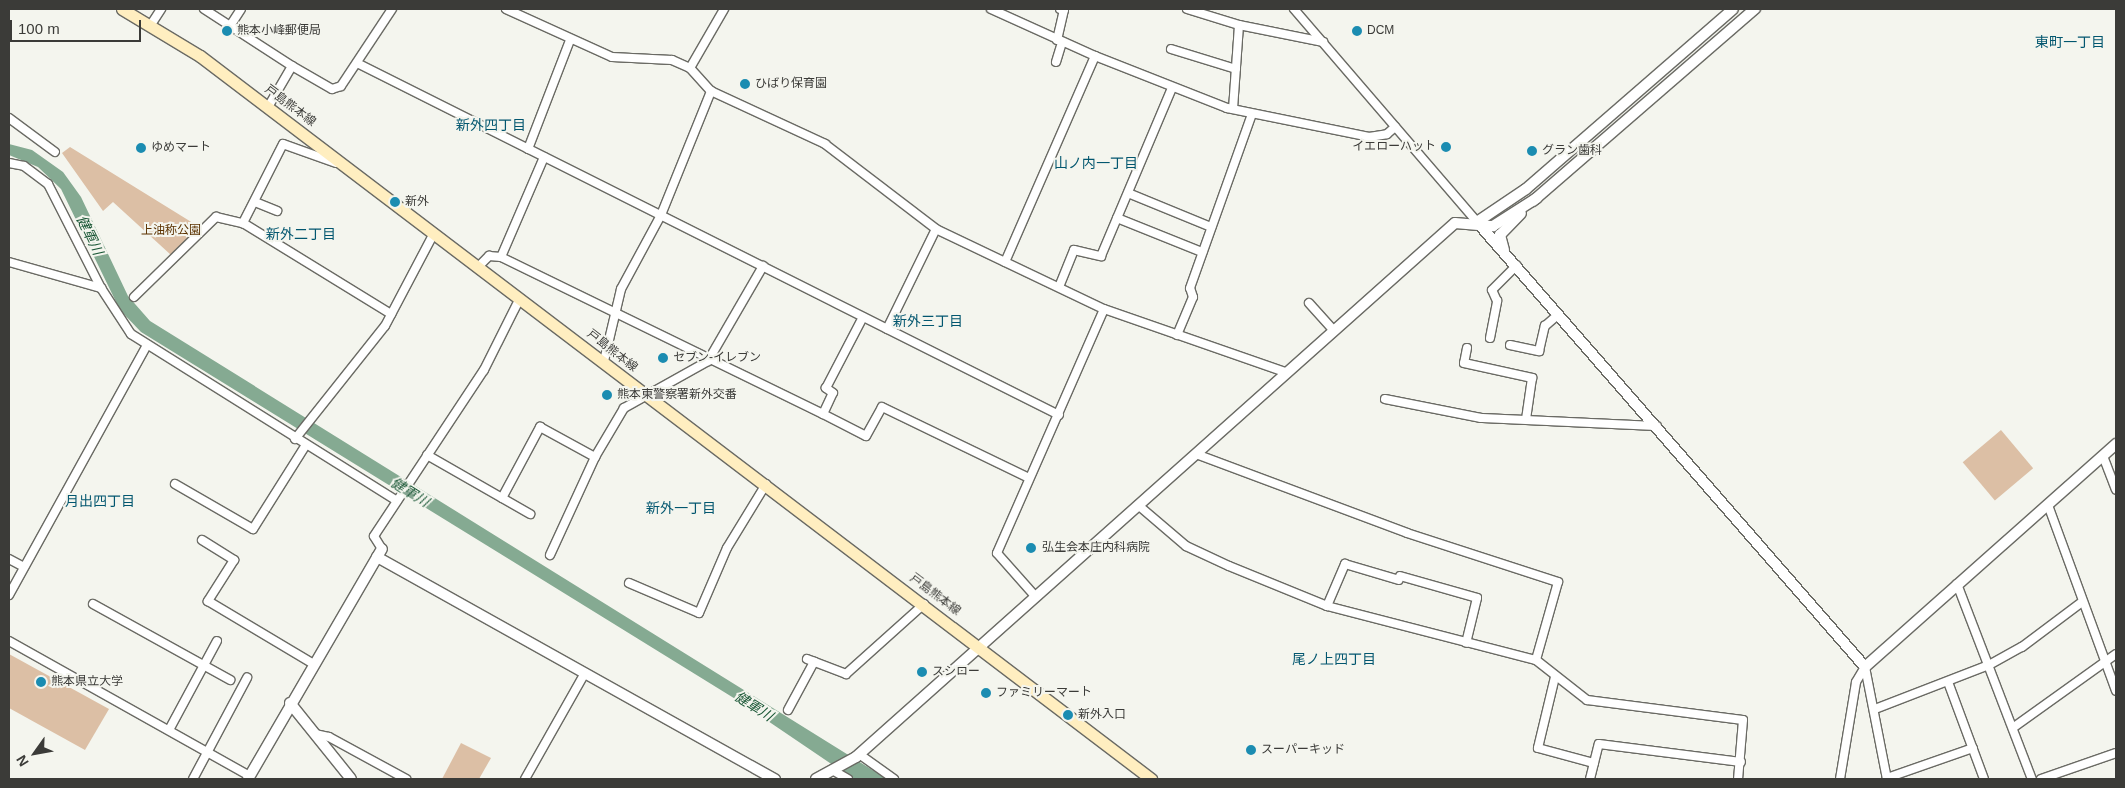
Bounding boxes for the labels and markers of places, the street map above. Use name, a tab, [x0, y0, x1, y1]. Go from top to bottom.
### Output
place label: 熊本小峰郵便局	[237, 24, 321, 38]
place label: DCM	[1367, 24, 1394, 38]
marker: 熊本小峰郵便局	[221, 25, 233, 37]
marker: DCM	[1351, 25, 1363, 37]
place label: ひばり保育園	[755, 77, 827, 91]
marker: ひばり保育園	[739, 78, 751, 90]
place label: イエローハット	[1352, 140, 1436, 154]
place label: ゆめマート	[151, 141, 211, 155]
marker: イエローハット	[1440, 141, 1452, 153]
marker: ゆめマート	[135, 142, 147, 154]
place label: グラン歯科	[1542, 144, 1602, 158]
marker: グラン歯科	[1526, 145, 1538, 157]
place label: 新外	[405, 195, 429, 209]
marker: 新外	[389, 196, 401, 208]
place label: セブン-イレブン	[673, 351, 761, 365]
marker: セブン-イレブン	[657, 352, 669, 364]
place label: 熊本東警察署新外交番	[617, 388, 737, 402]
marker: 熊本東警察署新外交番	[601, 389, 613, 401]
marker: 弘生会本庄内科病院	[1024, 541, 1038, 555]
place label: 弘生会本庄内科病院	[1042, 541, 1150, 555]
place label: スシロー	[932, 665, 980, 679]
marker: スシロー	[916, 666, 928, 678]
place label: 熊本県立大学	[51, 675, 123, 689]
marker: 熊本県立大学	[35, 676, 47, 688]
place label: ファミリーマート	[996, 686, 1092, 700]
marker: ファミリーマート	[980, 687, 992, 699]
place label: 新外入口	[1078, 708, 1126, 722]
marker: 新外入口	[1062, 709, 1074, 721]
place label: スーパーキッド	[1261, 743, 1345, 757]
marker: スーパーキッド	[1245, 744, 1257, 756]

